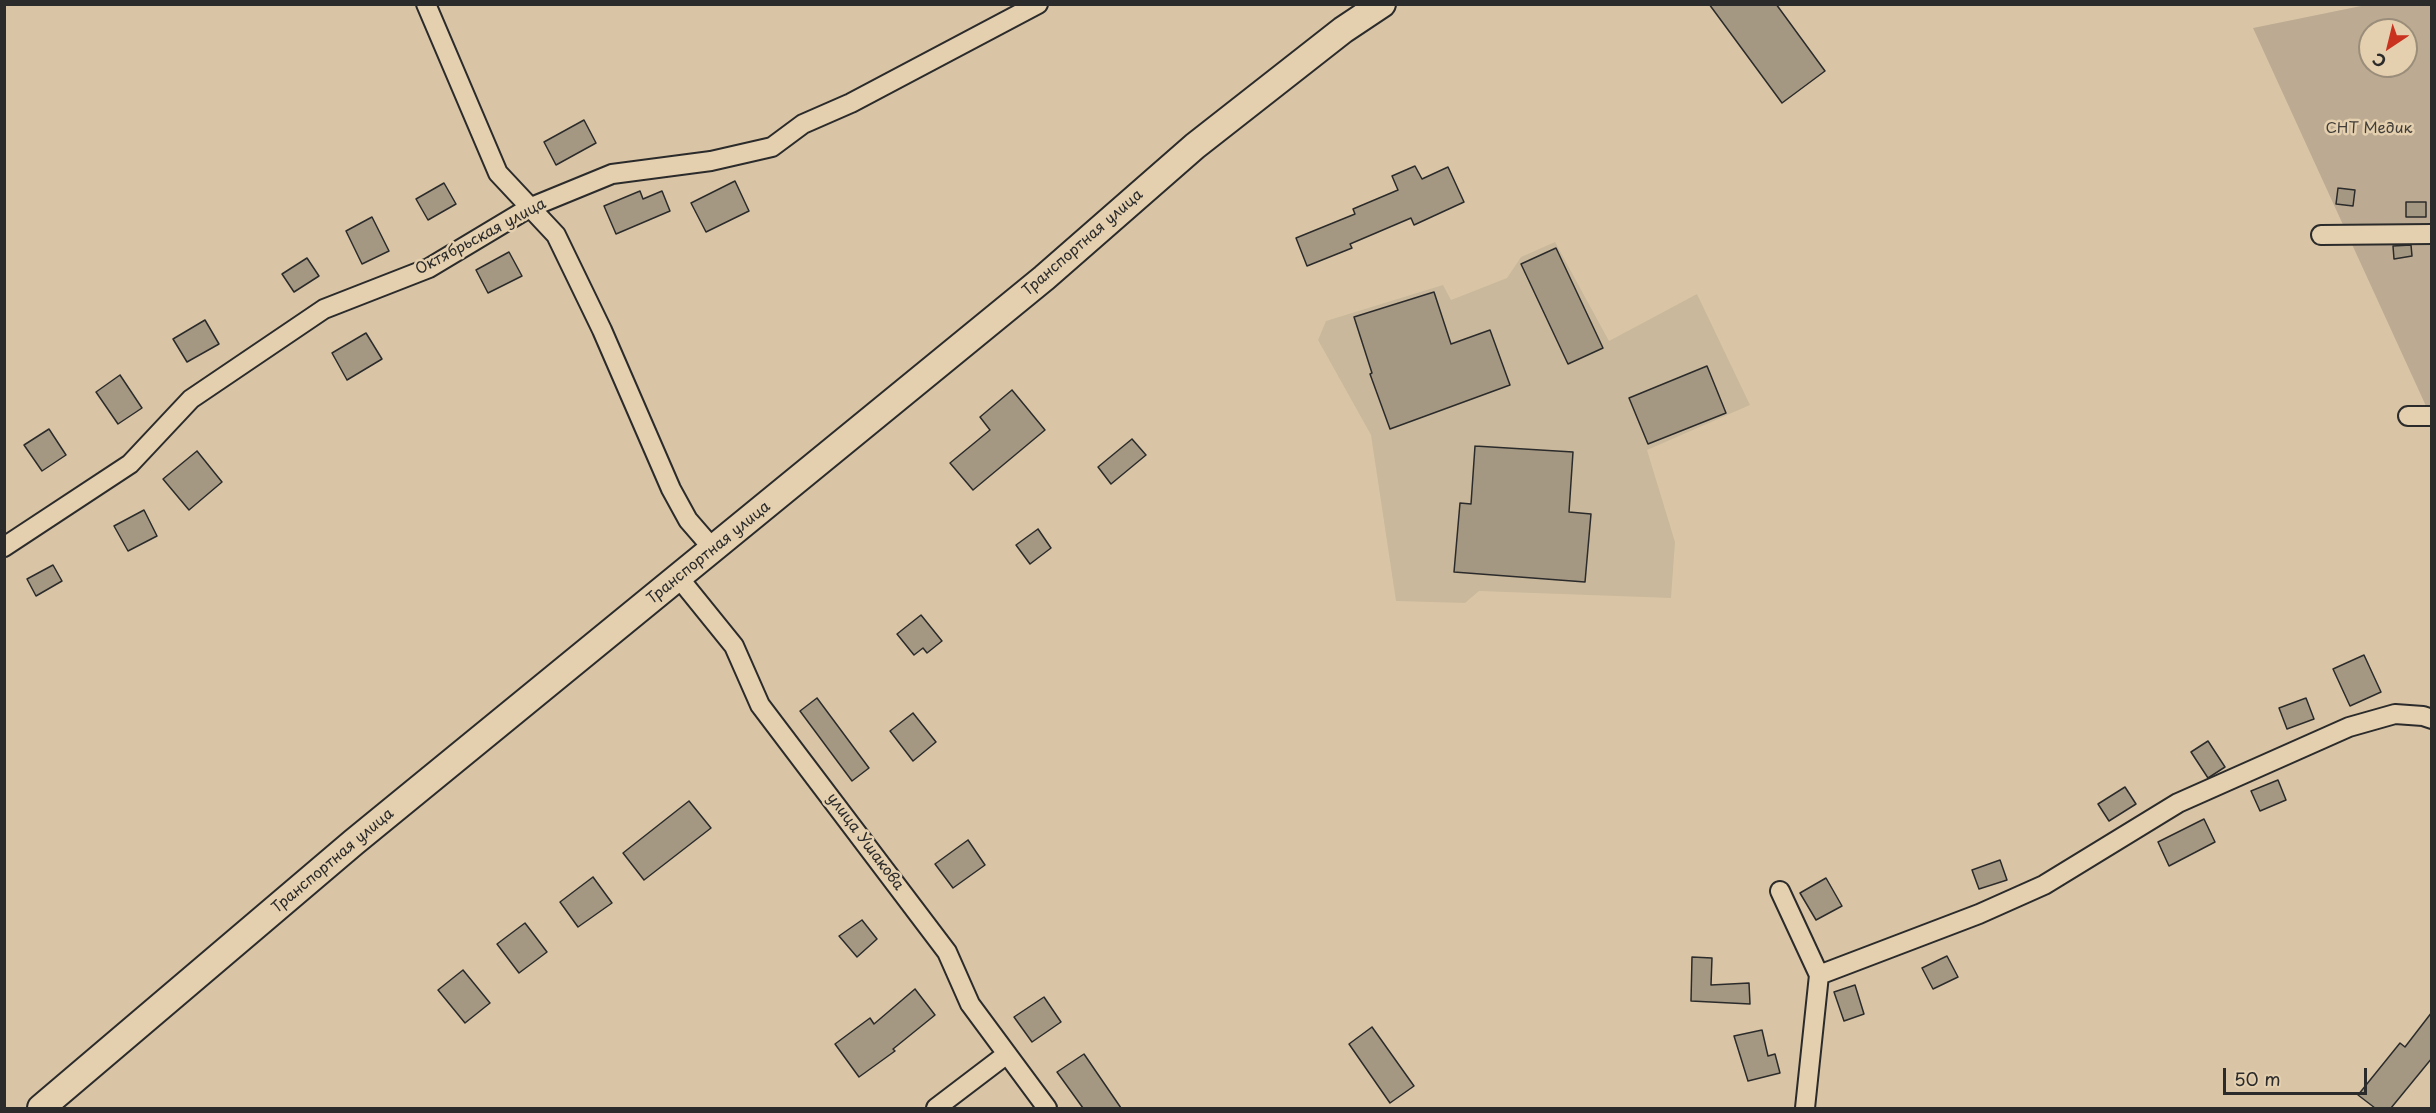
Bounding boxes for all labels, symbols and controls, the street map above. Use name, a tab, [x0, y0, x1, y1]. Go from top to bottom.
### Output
north arrow	[2358, 18, 2418, 78]
text: С	[2367, 48, 2391, 74]
park label: СНТ Медик	[2326, 120, 2412, 138]
street label: Транспортная улица	[1019, 186, 1147, 300]
street label: Октябрьская улица	[413, 195, 549, 279]
street label: Транспортная улица	[644, 498, 774, 608]
street label: улица Ушакова	[823, 790, 907, 894]
street label: Транспортная улица	[268, 805, 398, 917]
scale bar	[2226, 1056, 2370, 1094]
text: 50 m	[2234, 1065, 2281, 1092]

